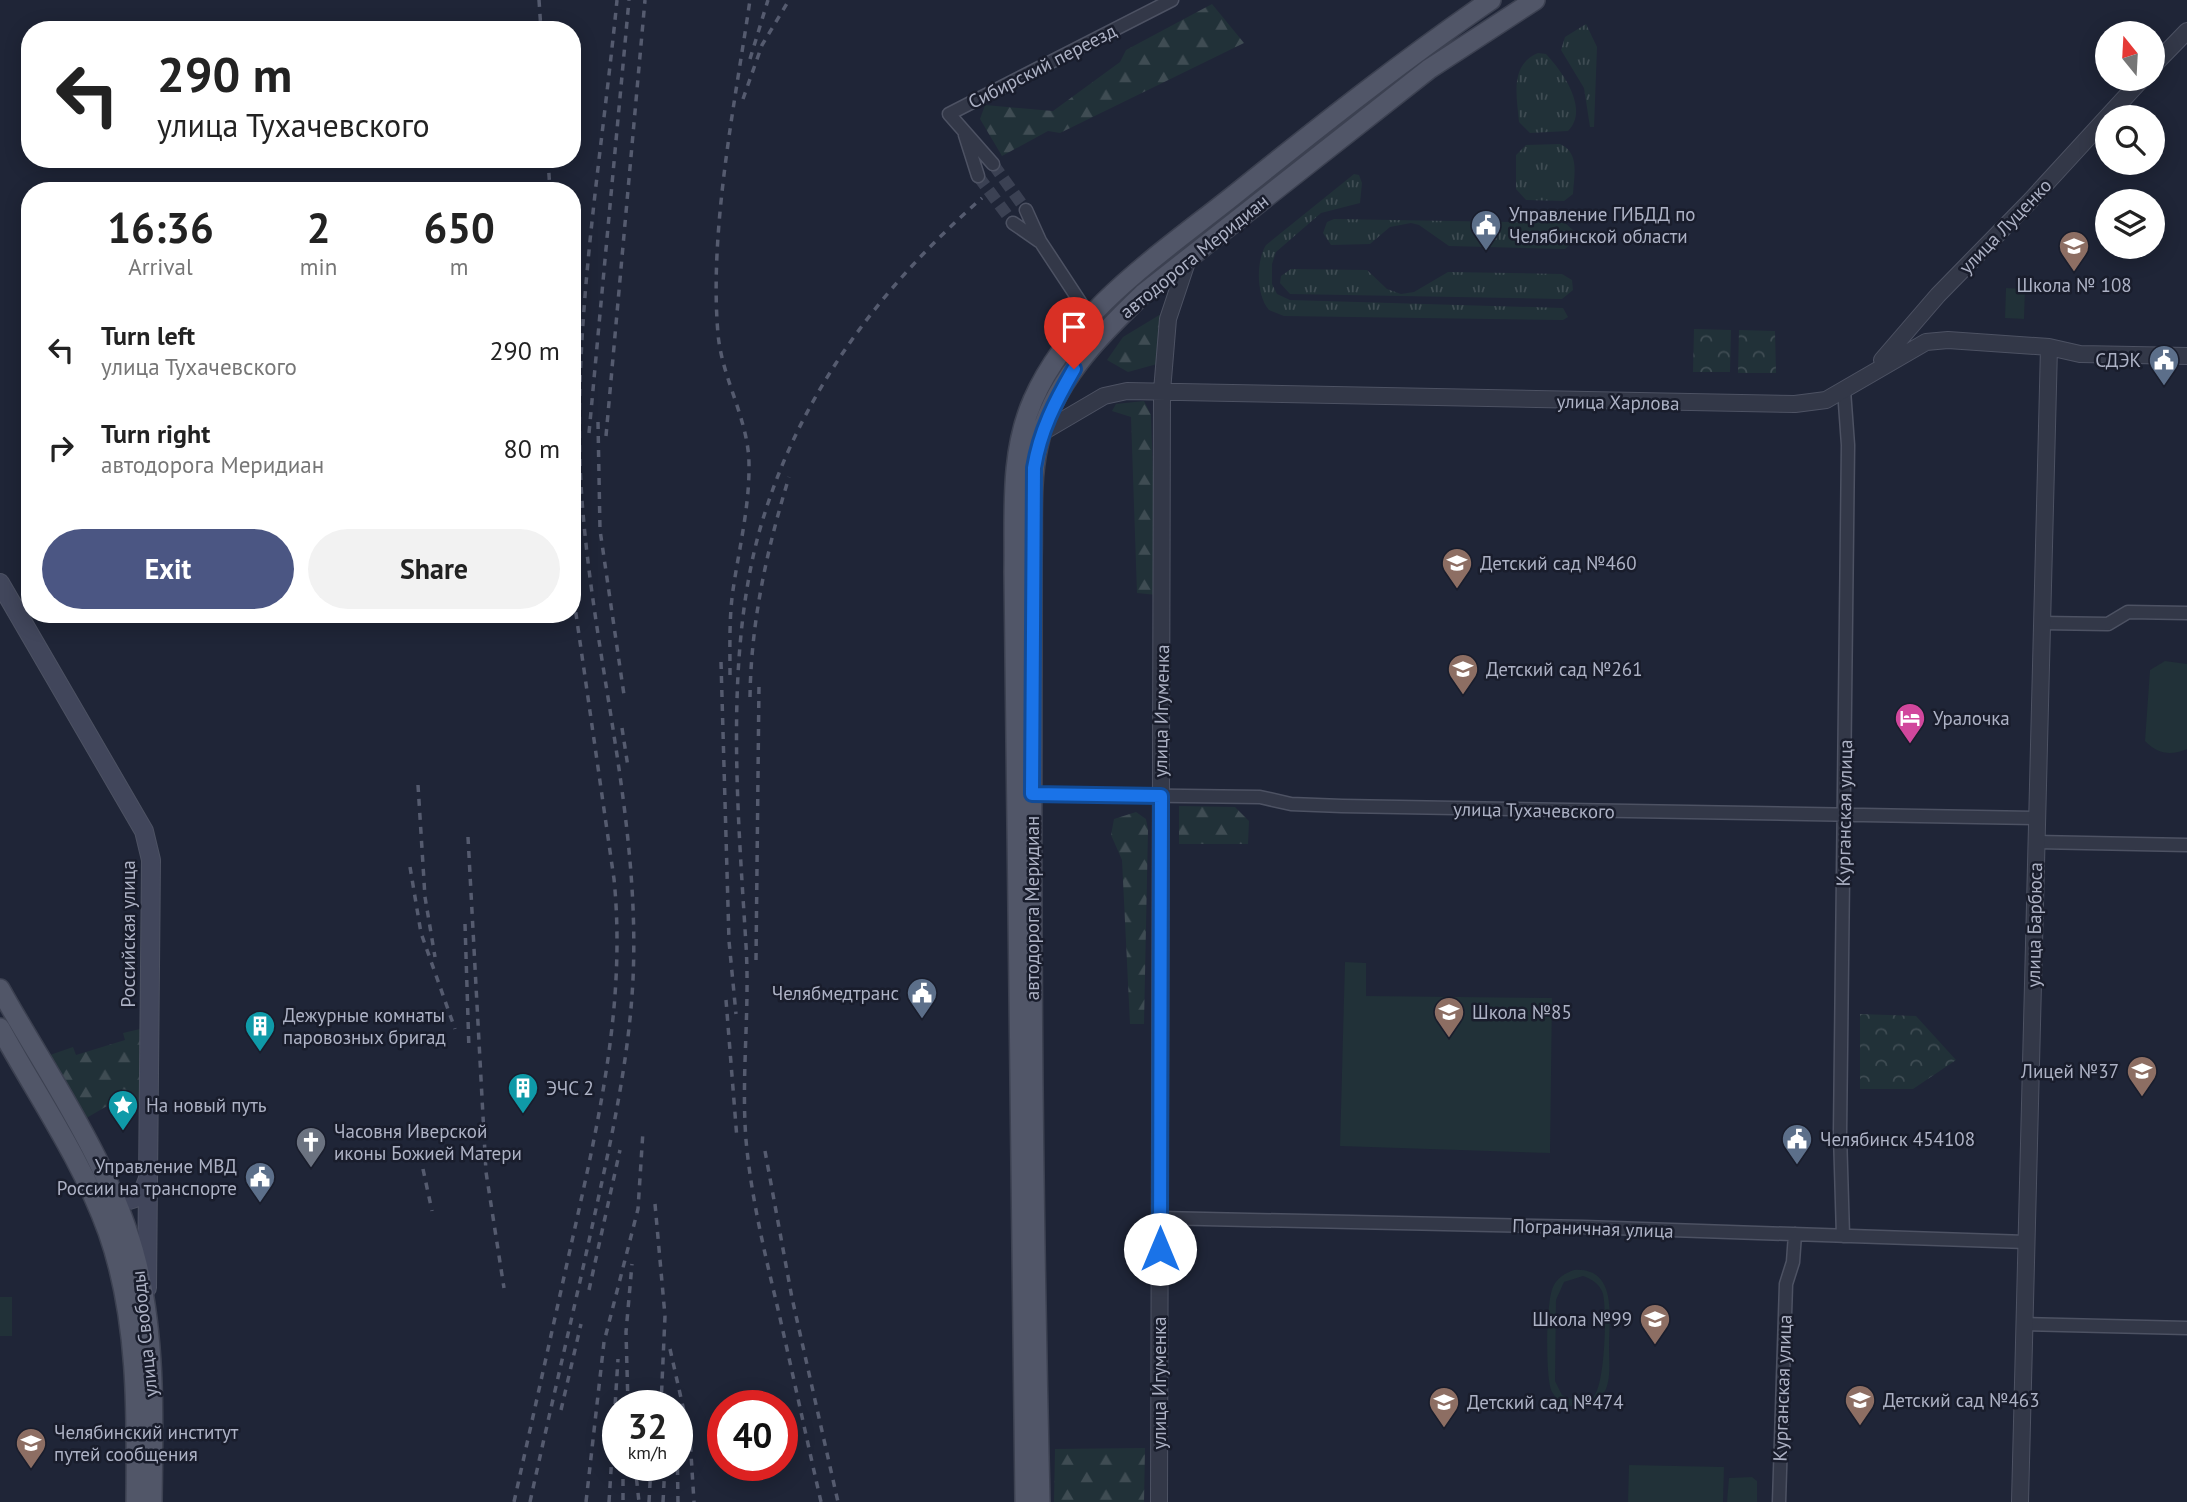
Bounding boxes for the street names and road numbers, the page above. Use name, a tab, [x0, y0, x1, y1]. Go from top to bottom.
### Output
street label: Сибирский переезд	[964, 18, 1120, 114]
street label: улица Луценко	[1954, 173, 2056, 279]
street label: автодорога Меридиан	[1115, 189, 1273, 323]
street label: улица Харлова	[1556, 389, 1680, 415]
street label: улица Игуменка	[1148, 644, 1174, 778]
street label: Курганская улица	[1831, 739, 1857, 887]
street label: улица Тухачевского	[1453, 797, 1615, 823]
street label: автодорога Меридиан	[1020, 816, 1044, 1000]
street label: Российская улица	[116, 860, 140, 1008]
street label: улица Барбюса	[2021, 862, 2047, 988]
street label: Пограничная улица	[1512, 1213, 1674, 1243]
street label: улица Свободы	[125, 1270, 163, 1398]
street label: Курганская улица	[1767, 1314, 1797, 1462]
street label: улица Игуменка	[1147, 1317, 1171, 1449]

